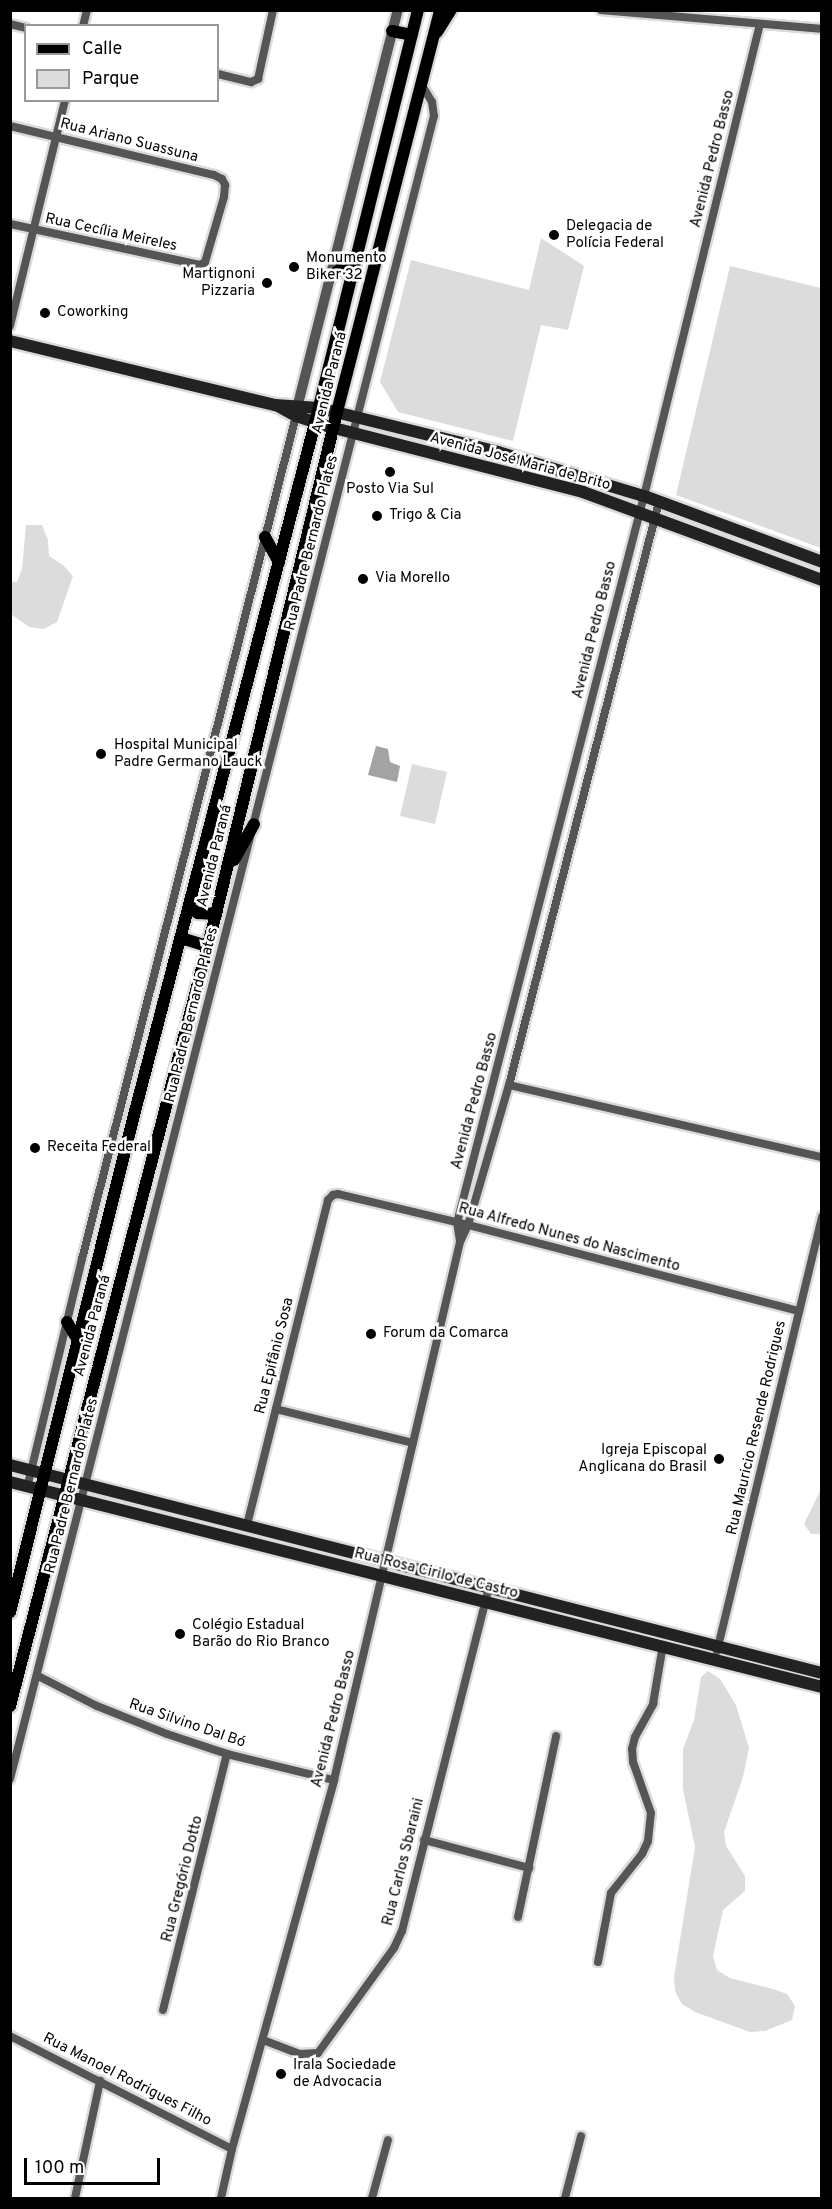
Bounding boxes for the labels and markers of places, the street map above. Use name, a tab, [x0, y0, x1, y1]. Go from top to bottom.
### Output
place label: Delegacia de Polícia Federal	[566, 217, 664, 252]
marker: Delegacia de Polícia Federal	[547, 228, 561, 242]
place label: Monumento Biker 32	[306, 249, 387, 284]
marker: Monumento Biker 32	[287, 260, 301, 274]
place label: Martignoni Pizzaria	[182, 265, 255, 300]
marker: Martignoni Pizzaria	[260, 276, 274, 290]
place label: Coworking	[57, 304, 129, 322]
marker: Coworking	[38, 306, 52, 320]
marker: Posto Via Sul	[383, 465, 397, 479]
place label: Posto Via Sul	[346, 481, 434, 499]
place label: Trigo & Cia	[389, 507, 461, 525]
marker: Trigo & Cia	[370, 509, 384, 523]
place label: Via Morello	[375, 570, 450, 588]
marker: Via Morello	[356, 572, 370, 586]
place label: Hospital Municipal Padre Germano Lauck	[114, 736, 263, 771]
marker: Hospital Municipal Padre Germano Lauck	[92, 745, 110, 763]
place label: Receita Federal	[47, 1139, 151, 1157]
marker: Receita Federal	[28, 1141, 42, 1155]
place label: Forum da Comarca	[383, 1325, 508, 1343]
marker: Forum da Comarca	[364, 1327, 378, 1341]
place label: Igreja Episcopal Anglicana do Brasil	[578, 1441, 707, 1476]
marker: Igreja Episcopal Anglicana do Brasil	[712, 1452, 726, 1466]
place label: Colégio Estadual Barão do Rio Branco	[192, 1616, 330, 1651]
marker: Colégio Estadual Barão do Rio Branco	[173, 1627, 187, 1641]
place label: Irala Sociedade de Advocacia	[293, 2056, 396, 2091]
marker: Irala Sociedade de Advocacia	[274, 2067, 288, 2081]

